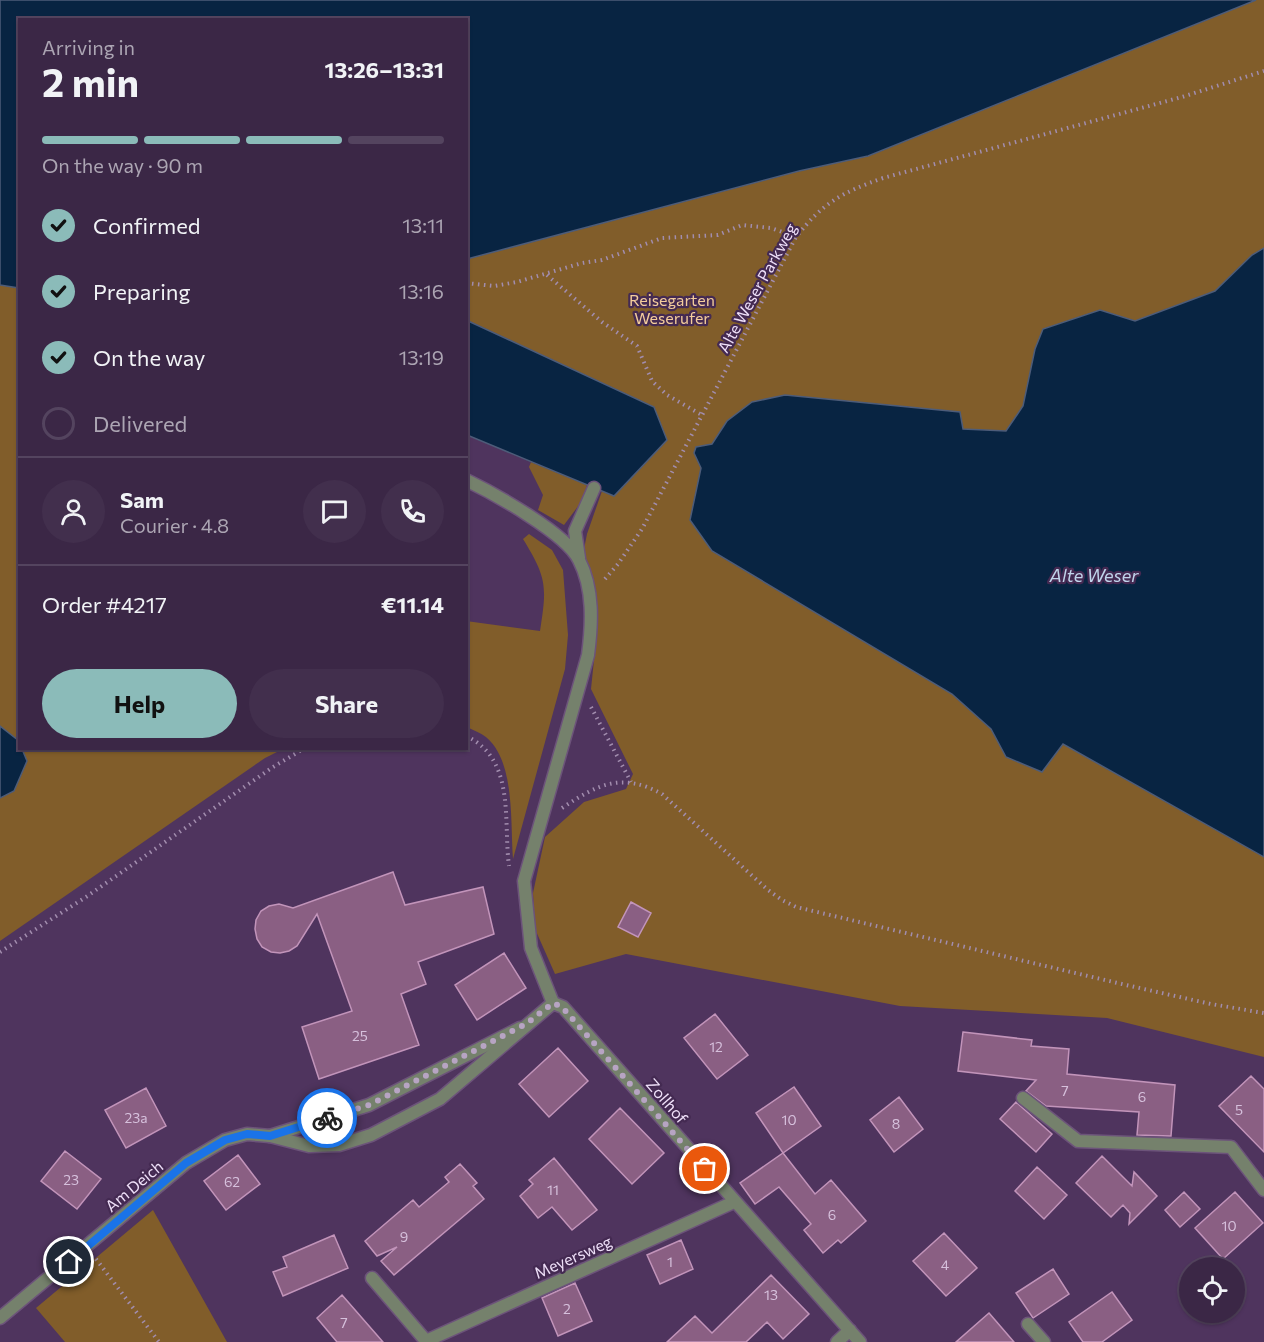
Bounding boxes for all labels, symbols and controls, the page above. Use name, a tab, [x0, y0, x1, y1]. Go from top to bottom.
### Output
text: Arriving in	[42, 35, 135, 59]
text: 13:26–13:31	[325, 56, 444, 83]
text: 2 min	[42, 57, 139, 105]
text: On the way · 90 m	[42, 153, 203, 177]
icon: check	[42, 209, 75, 242]
text: Confirmed	[93, 212, 200, 239]
text: 13:11	[402, 213, 444, 237]
street label: Alte Weser Parkweg	[713, 219, 800, 356]
icon: check	[42, 275, 75, 308]
text: Preparing	[93, 278, 190, 305]
text: 13:16	[399, 279, 444, 303]
park label: Reisegarten Weserufer	[629, 290, 715, 327]
icon: check	[42, 341, 75, 374]
text: On the way	[93, 344, 205, 371]
text: 13:19	[399, 345, 444, 369]
text: Delivered	[93, 410, 187, 437]
button: person	[42, 480, 105, 543]
button: chat	[303, 480, 366, 543]
button: phone	[381, 480, 444, 543]
text: Sam	[120, 486, 164, 513]
text: Courier · 4.8	[120, 513, 229, 537]
water label: Alte Weser	[1049, 564, 1139, 586]
text: Order #4217	[42, 591, 167, 618]
text: €11.14	[381, 591, 444, 618]
button: Help	[42, 669, 237, 738]
button: Share	[249, 669, 444, 738]
house number: 25	[352, 1027, 368, 1044]
house number: 12	[709, 1038, 723, 1055]
street label: Zollhof	[643, 1074, 692, 1128]
house number: 7	[1061, 1082, 1069, 1099]
courier	[297, 1088, 357, 1148]
house number: 6	[1138, 1088, 1146, 1105]
house number: 5	[1235, 1101, 1243, 1118]
icon: bike	[311, 1102, 344, 1135]
house number: 23a	[124, 1109, 148, 1126]
house number: 10	[781, 1111, 797, 1128]
house number: 8	[892, 1115, 900, 1132]
pin	[679, 1143, 730, 1194]
icon: bag	[688, 1152, 721, 1185]
street label: Am Deich	[101, 1156, 166, 1215]
house number: 23	[63, 1171, 79, 1188]
house number: 62	[224, 1173, 240, 1190]
house number: 11	[547, 1181, 559, 1198]
house number: 6	[828, 1206, 836, 1223]
house number: 10	[1221, 1217, 1237, 1234]
house number: 9	[400, 1228, 408, 1245]
street label: Meyersweg	[531, 1231, 615, 1282]
pin	[43, 1236, 94, 1287]
icon: home	[52, 1245, 85, 1278]
house number: 1	[667, 1253, 673, 1270]
house number: 4	[941, 1256, 950, 1273]
map controls	[1179, 1257, 1245, 1323]
button: locate	[1179, 1257, 1245, 1323]
house number: 13	[764, 1286, 778, 1303]
house number: 2	[563, 1300, 571, 1317]
house number: 7	[340, 1314, 348, 1331]

